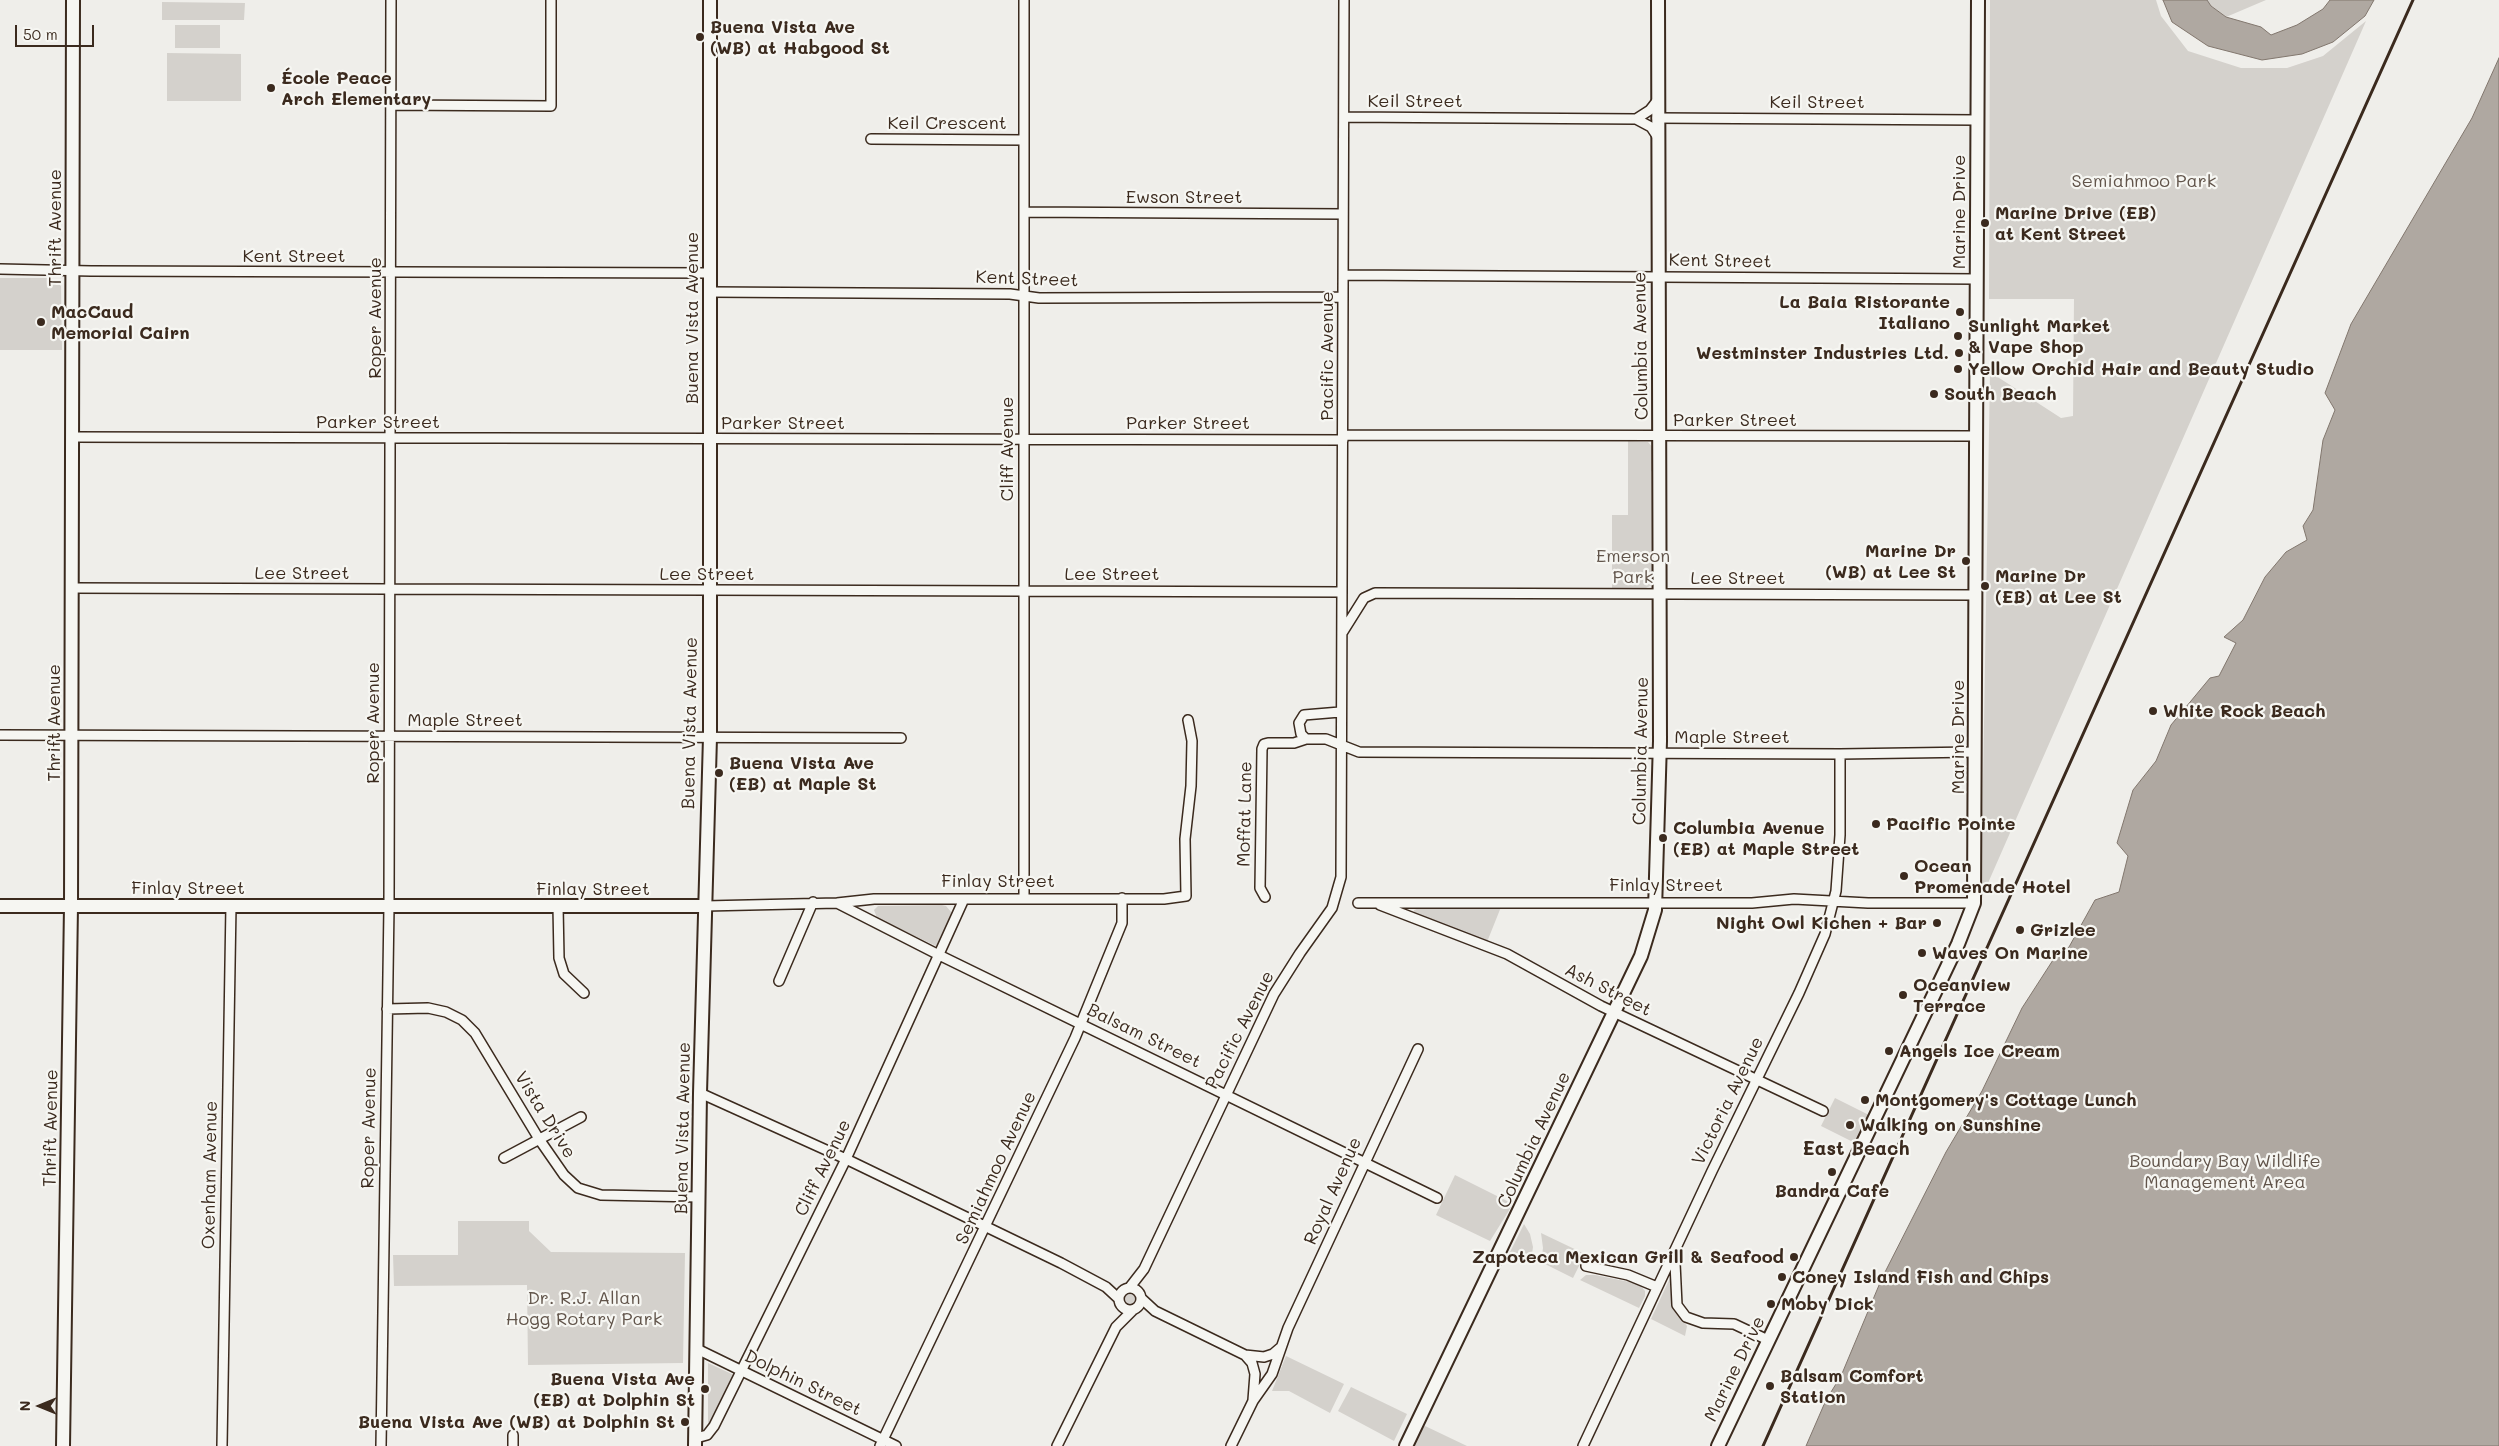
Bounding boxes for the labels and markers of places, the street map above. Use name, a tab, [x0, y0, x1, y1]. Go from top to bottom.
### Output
place label: Buena Vista Ave (WB) at Habgood St	[710, 16, 890, 58]
marker: Buena Vista Ave (WB) at Habgood St	[694, 31, 706, 43]
place label: École Peace Arch Elementary	[281, 67, 431, 110]
marker: École Peace Arch Elementary	[265, 82, 277, 94]
place label: Marine Drive (EB) at Kent Street	[1995, 202, 2156, 244]
marker: Marine Drive (EB) at Kent Street	[1979, 217, 1991, 229]
place label: La Baia Ristorante Italiano	[1779, 291, 1950, 334]
place label: MacCaud Memorial Cairn	[51, 301, 190, 344]
marker: La Baia Ristorante Italiano	[1954, 306, 1966, 318]
place label: Sunlight Market & Vape Shop	[1968, 315, 2110, 358]
marker: MacCaud Memorial Cairn	[35, 316, 47, 328]
marker: Sunlight Market & Vape Shop	[1952, 330, 1964, 342]
place label: Westminster Industries Ltd.	[1696, 342, 1949, 364]
marker: Westminster Industries Ltd.	[1953, 347, 1965, 359]
place label: Yellow Orchid Hair and Beauty Studio	[1968, 358, 2314, 380]
marker: Yellow Orchid Hair and Beauty Studio	[1952, 363, 1964, 375]
place label: South Beach	[1944, 383, 2057, 405]
marker: South Beach	[1928, 388, 1940, 400]
place label: Marine Dr (WB) at Lee St	[1825, 540, 1956, 582]
marker: Marine Dr (WB) at Lee St	[1960, 555, 1972, 567]
place label: Marine Dr (EB) at Lee St	[1995, 565, 2122, 608]
marker: Marine Dr (EB) at Lee St	[1979, 580, 1991, 592]
place label: White Rock Beach	[2163, 700, 2326, 722]
marker: White Rock Beach	[2147, 705, 2159, 717]
place label: Buena Vista Ave (EB) at Maple St	[729, 752, 877, 794]
marker: Buena Vista Ave (EB) at Maple St	[713, 767, 725, 779]
place label: Pacific Pointe	[1886, 813, 2016, 835]
place label: Columbia Avenue (EB) at Maple Street	[1673, 817, 1859, 860]
marker: Pacific Pointe	[1870, 818, 1882, 830]
marker: Columbia Avenue (EB) at Maple Street	[1657, 832, 1669, 844]
place label: Ocean Promenade Hotel	[1914, 855, 2071, 898]
marker: Ocean Promenade Hotel	[1898, 870, 1910, 882]
place label: Night Owl Kichen + Bar	[1716, 912, 1927, 934]
marker: Night Owl Kichen + Bar	[1931, 917, 1943, 929]
place label: Grizlee	[2030, 919, 2096, 941]
marker: Grizlee	[2014, 924, 2026, 936]
place label: Waves On Marine	[1932, 942, 2088, 964]
marker: Waves On Marine	[1916, 947, 1928, 959]
place label: Oceanview Terrace	[1913, 974, 2011, 1016]
marker: Oceanview Terrace	[1897, 989, 1909, 1001]
place label: Angels Ice Cream	[1899, 1040, 2060, 1062]
marker: Angels Ice Cream	[1883, 1045, 1895, 1057]
place label: Montgomery's Cottage Lunch	[1875, 1089, 2137, 1111]
marker: Montgomery's Cottage Lunch	[1859, 1094, 1871, 1106]
place label: Walking on Sunshine	[1860, 1114, 2041, 1136]
marker: Walking on Sunshine	[1844, 1119, 1856, 1131]
marker: Bandra Cafe	[1826, 1166, 1838, 1178]
place label: Bandra Cafe	[1775, 1180, 1889, 1202]
place label: Zapoteca Mexican Grill & Seafood	[1472, 1246, 1784, 1268]
marker: Zapoteca Mexican Grill & Seafood	[1788, 1251, 1800, 1263]
place label: Coney Island Fish and Chips	[1792, 1266, 2049, 1288]
marker: Coney Island Fish and Chips	[1776, 1271, 1788, 1283]
place label: Moby Dick	[1781, 1293, 1874, 1315]
marker: Moby Dick	[1765, 1298, 1777, 1310]
place label: Balsam Comfort Station	[1780, 1365, 1924, 1408]
place label: Buena Vista Ave (EB) at Dolphin St	[533, 1368, 695, 1410]
marker: Balsam Comfort Station	[1764, 1380, 1776, 1392]
marker: Buena Vista Ave (EB) at Dolphin St	[699, 1383, 711, 1395]
place label: Buena Vista Ave (WB) at Dolphin St	[358, 1411, 675, 1433]
marker: Buena Vista Ave (WB) at Dolphin St	[679, 1416, 691, 1428]

